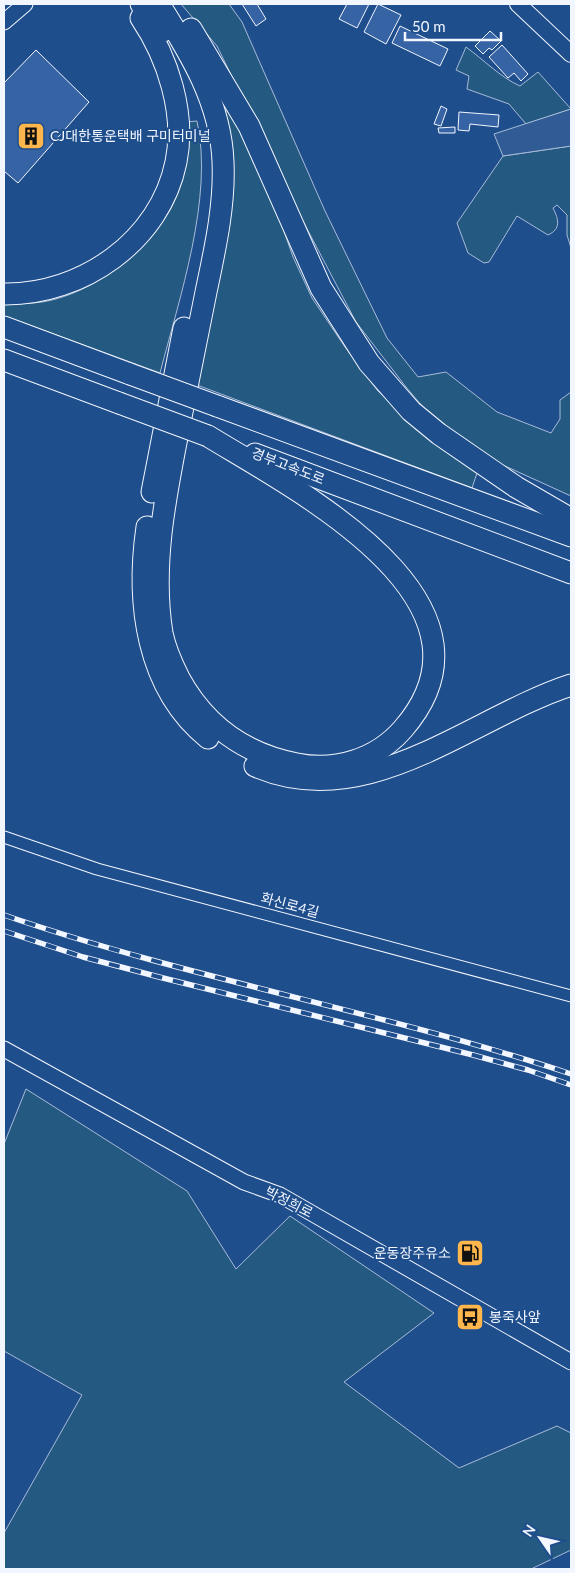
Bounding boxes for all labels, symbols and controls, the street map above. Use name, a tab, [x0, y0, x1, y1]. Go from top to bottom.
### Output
scale bar	[405, 10, 501, 42]
text: 50 m	[412, 17, 446, 35]
building icon: CJ대한통운택배 구미터미널	[16, 121, 46, 151]
place label: CJ대한통운택배 구미터미널	[50, 127, 211, 144]
street label: 경부고속도로	[249, 444, 327, 487]
street label: 화신로4길	[259, 889, 321, 920]
street label: 박정희로	[262, 1182, 316, 1221]
fuel station icon: 운동장주유소	[455, 1238, 485, 1268]
place label: 운동장주유소	[374, 1244, 451, 1261]
bus stop icon: 봉죽사앞	[455, 1302, 485, 1332]
place label: 봉죽사앞	[489, 1308, 541, 1325]
north arrow	[515, 1513, 565, 1563]
text: N	[519, 1521, 539, 1540]

